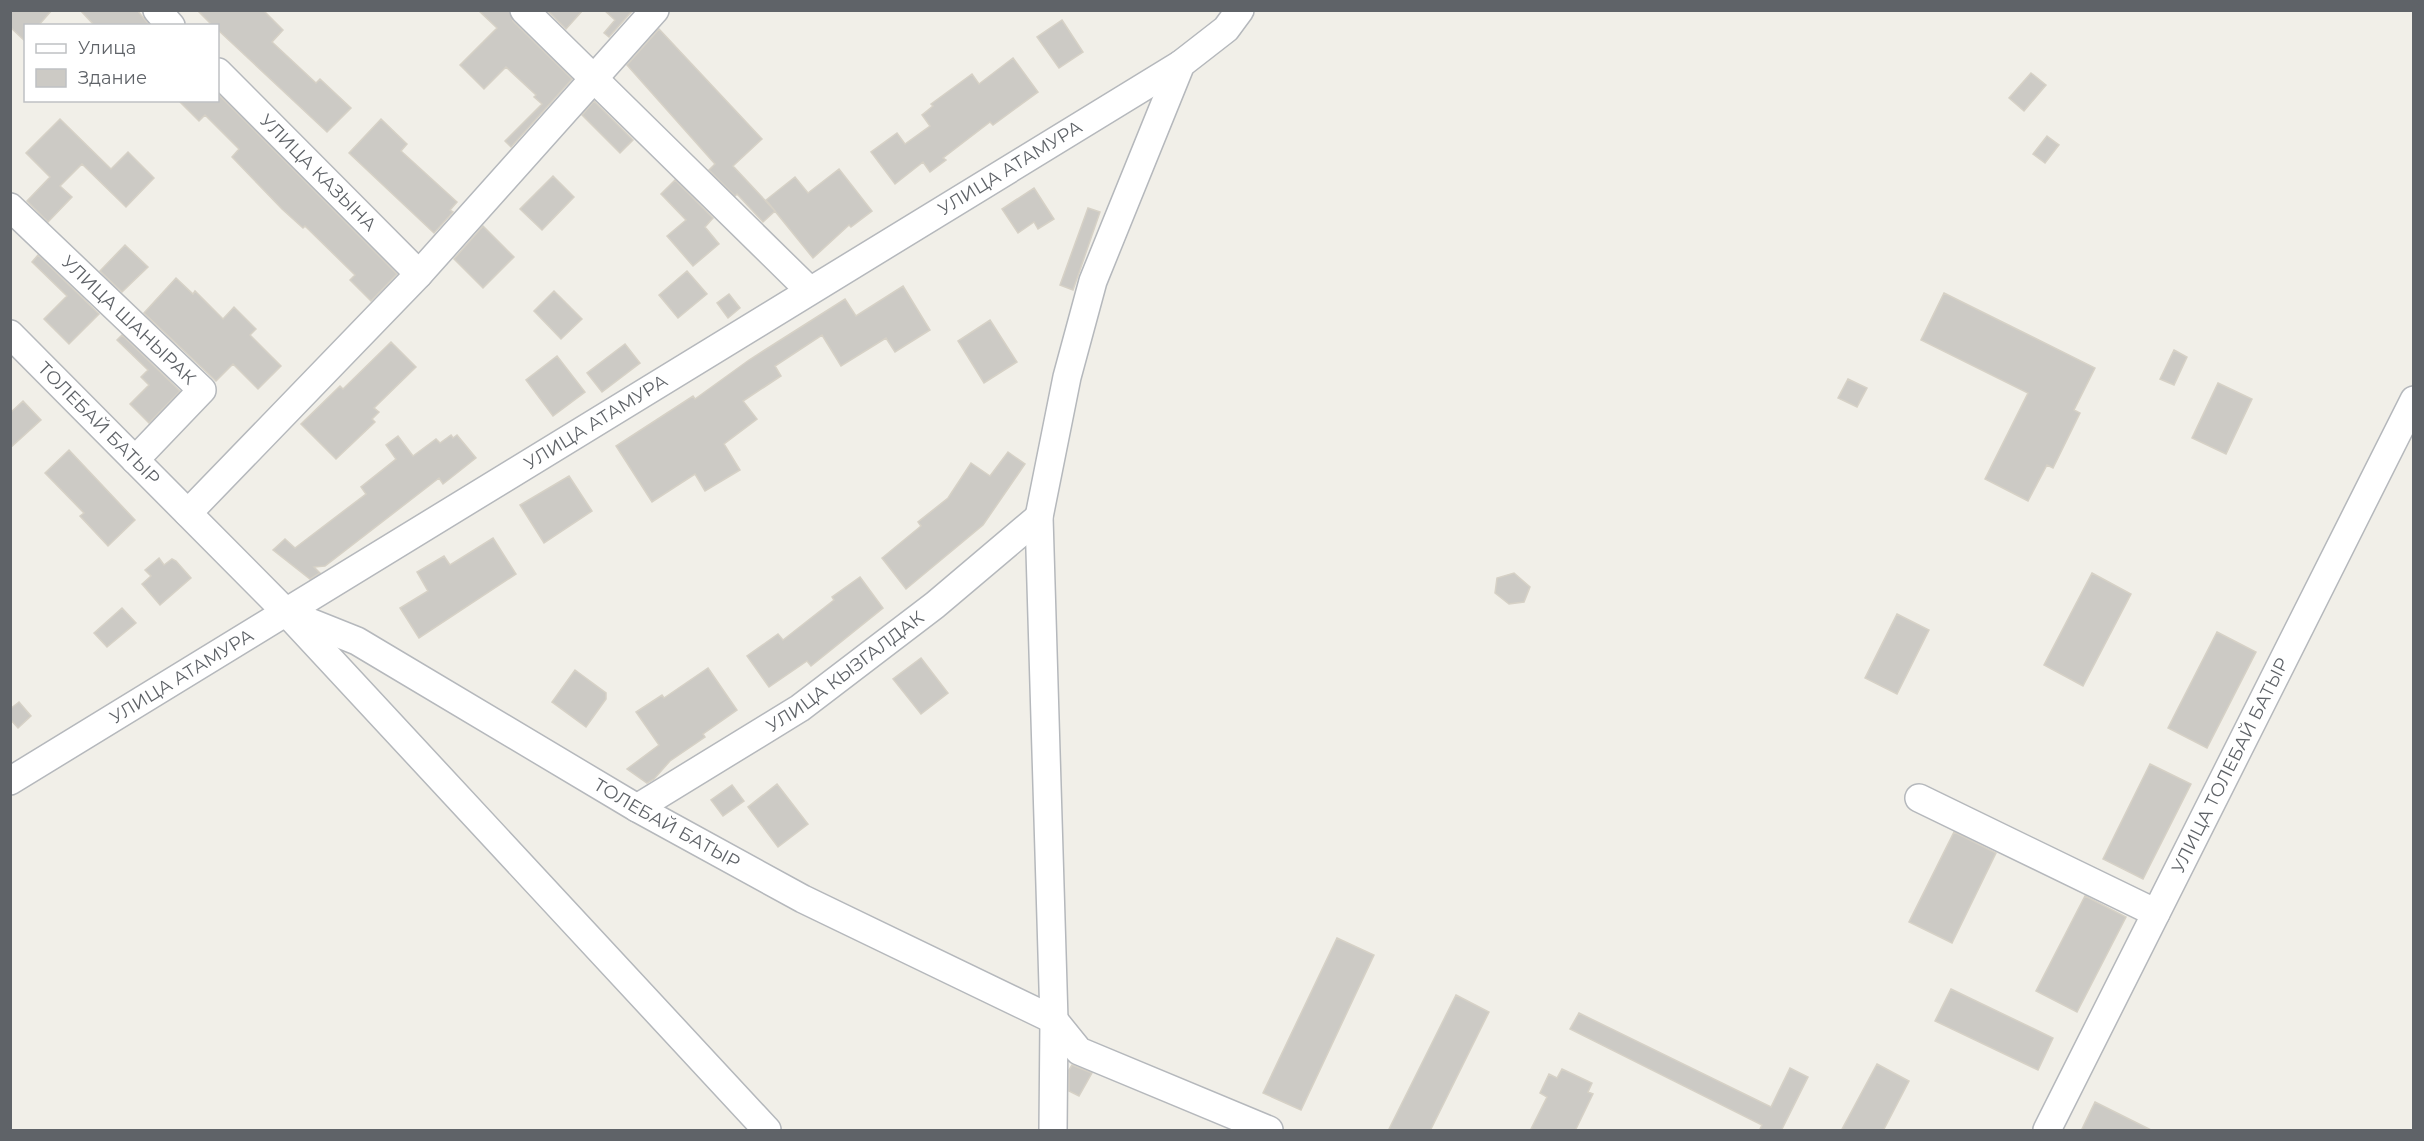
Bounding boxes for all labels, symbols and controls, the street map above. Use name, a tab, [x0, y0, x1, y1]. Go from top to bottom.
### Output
legend	[24, 24, 219, 102]
text: Улица	[78, 37, 136, 59]
text: Здание	[78, 67, 147, 89]
street label: УЛИЦА КАЗЫНА	[255, 110, 381, 236]
street label: УЛИЦА АТАМУРА	[934, 116, 1086, 220]
street label: УЛИЦА ШАНЫРАК	[57, 251, 201, 390]
street label: ТОЛЕБАЙ БАТЫР	[33, 357, 164, 489]
street label: УЛИЦА АТАМУРА	[520, 369, 672, 475]
street label: УЛИЦА КЫЗГАЛДАК	[762, 606, 929, 737]
street label: УЛИЦА АТАМУРА	[106, 624, 258, 729]
street label: УЛИЦА ТОЛЕБАЙ БАТЫР	[2167, 654, 2294, 877]
street label: ТОЛЕБАЙ БАТЫР	[590, 774, 744, 873]

